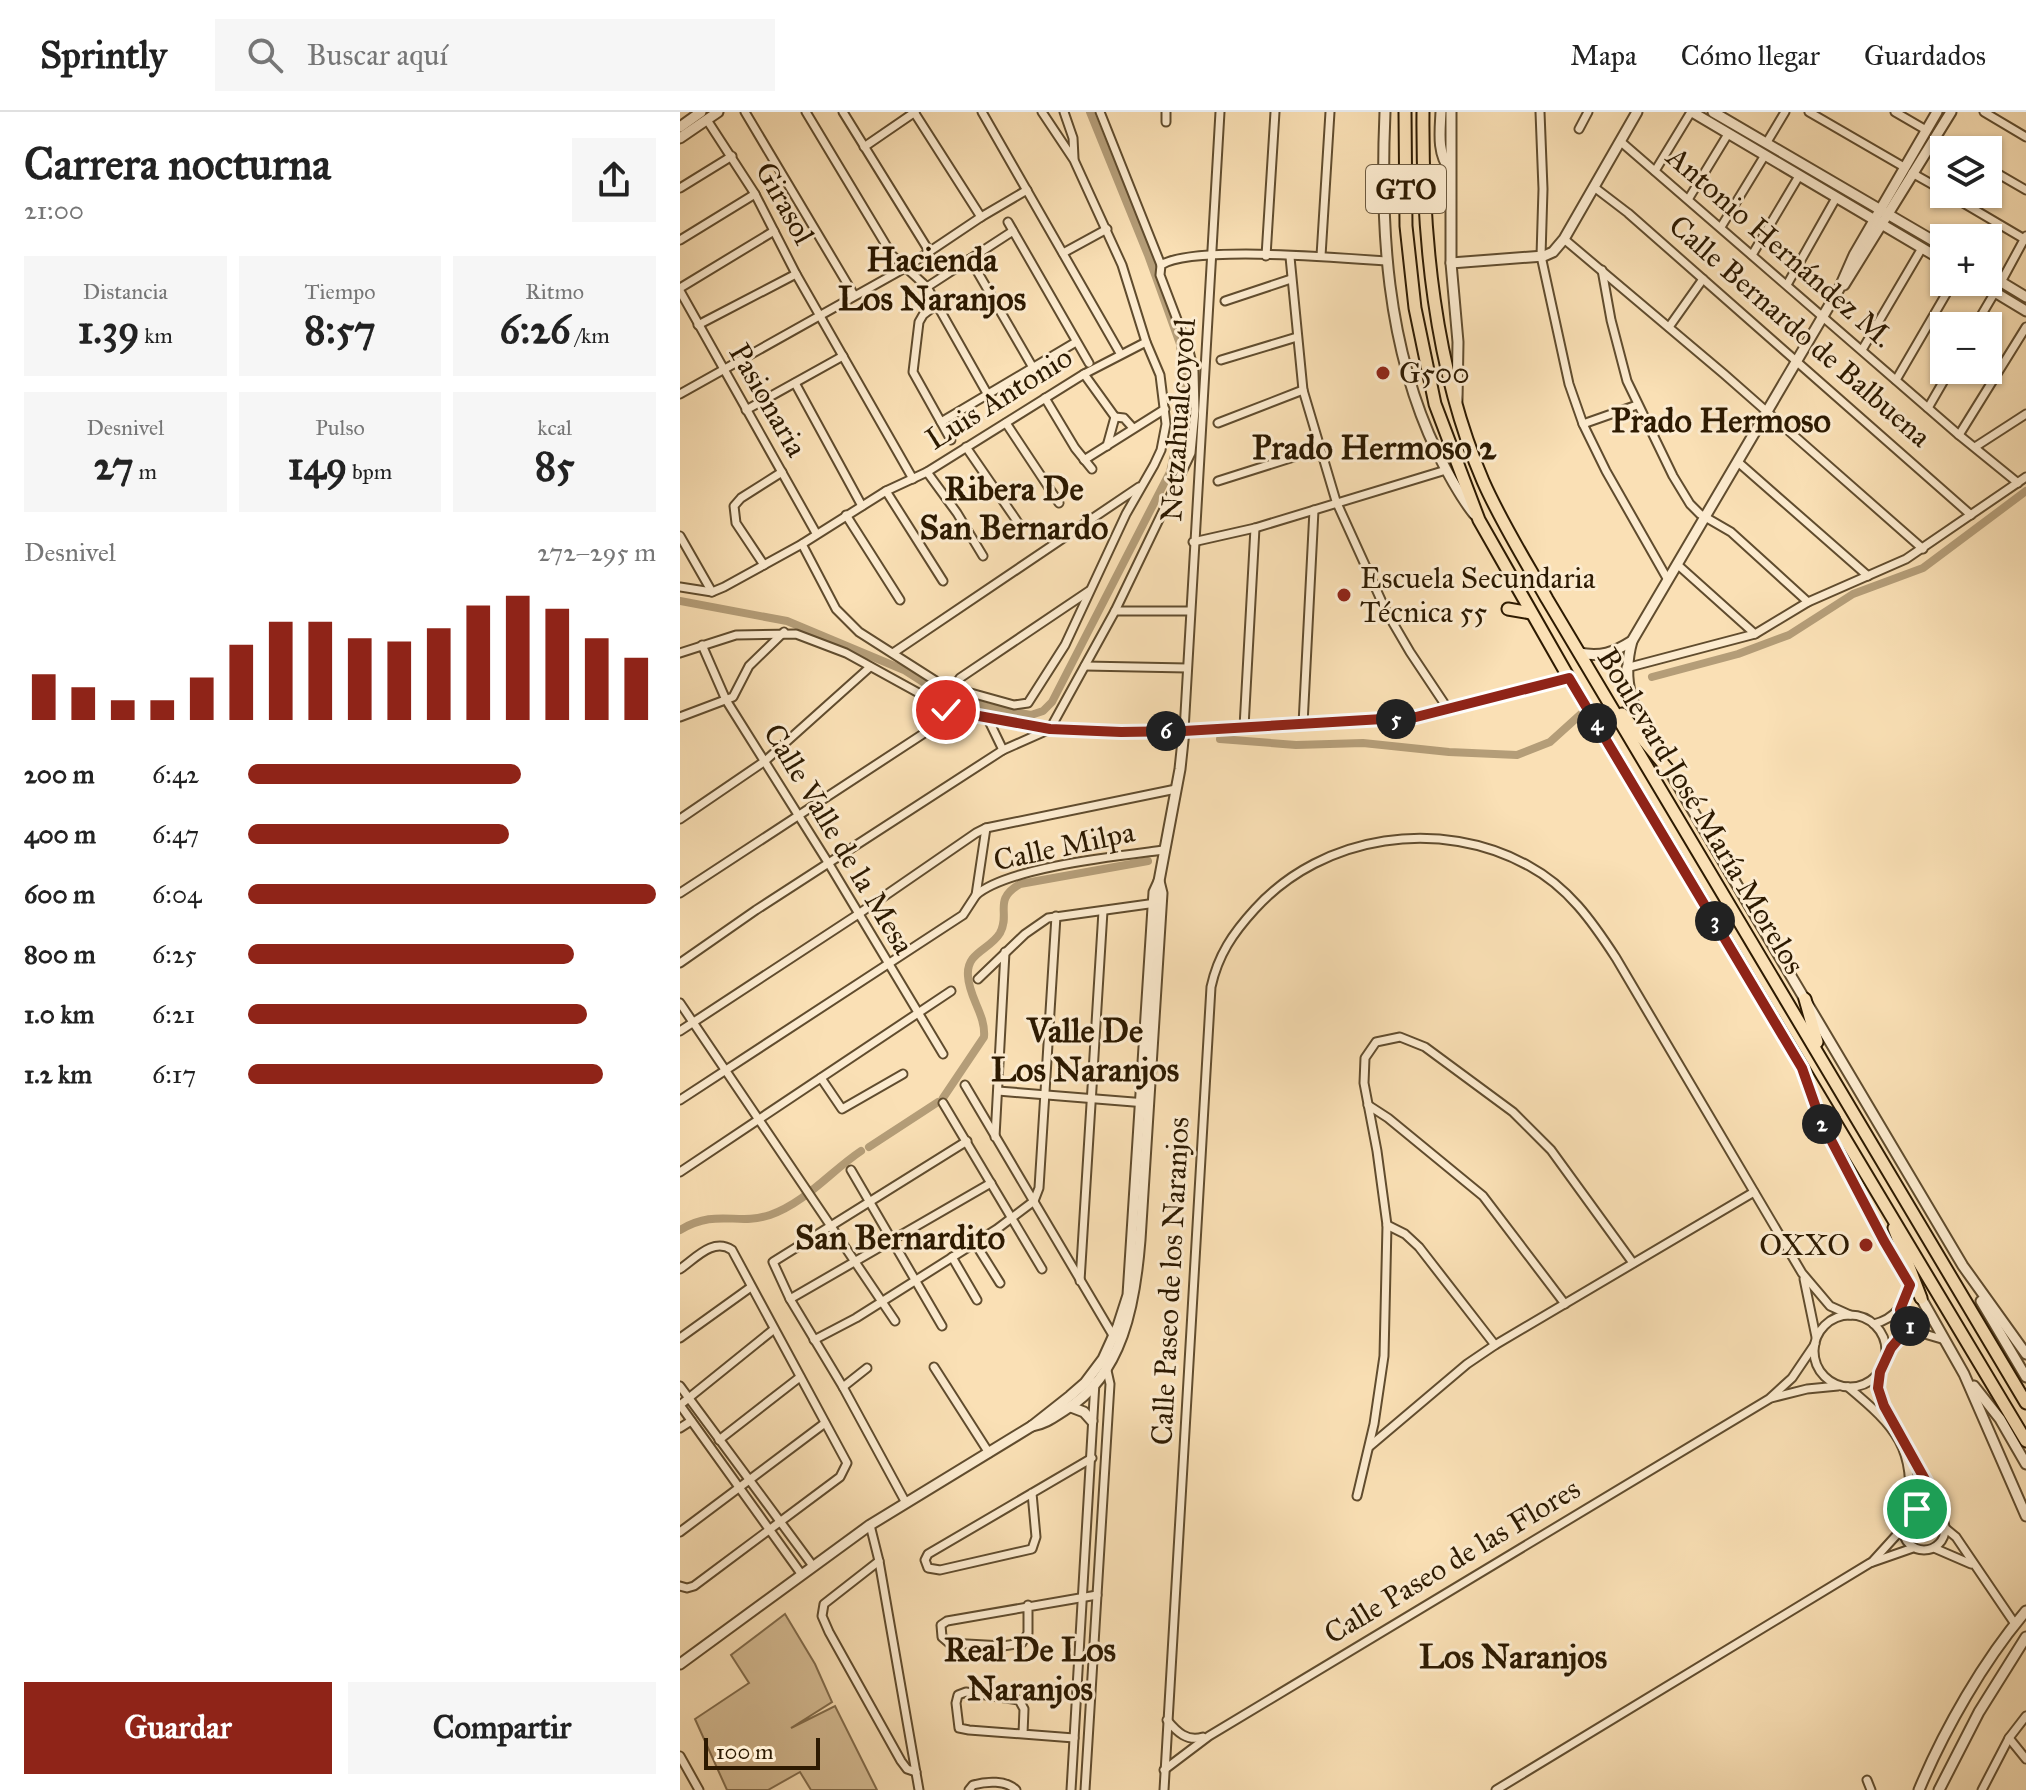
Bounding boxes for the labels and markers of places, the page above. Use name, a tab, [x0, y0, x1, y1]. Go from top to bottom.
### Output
place label: G500	[1399, 355, 1470, 391]
marker: G500	[1374, 364, 1392, 382]
place label: Escuela Secundaria Técnica 55	[1360, 560, 1596, 630]
marker: Escuela Secundaria Técnica 55	[1335, 586, 1353, 604]
pin	[912, 676, 980, 744]
pin: 5	[1376, 699, 1416, 739]
pin: 4	[1577, 703, 1617, 743]
pin: 6	[1146, 711, 1186, 751]
pin: 3	[1695, 901, 1735, 941]
pin: 2	[1802, 1104, 1842, 1144]
place label: OXXO	[1759, 1227, 1850, 1263]
marker: OXXO	[1857, 1236, 1875, 1254]
pin: 1	[1890, 1306, 1930, 1346]
pin	[1883, 1475, 1951, 1543]

